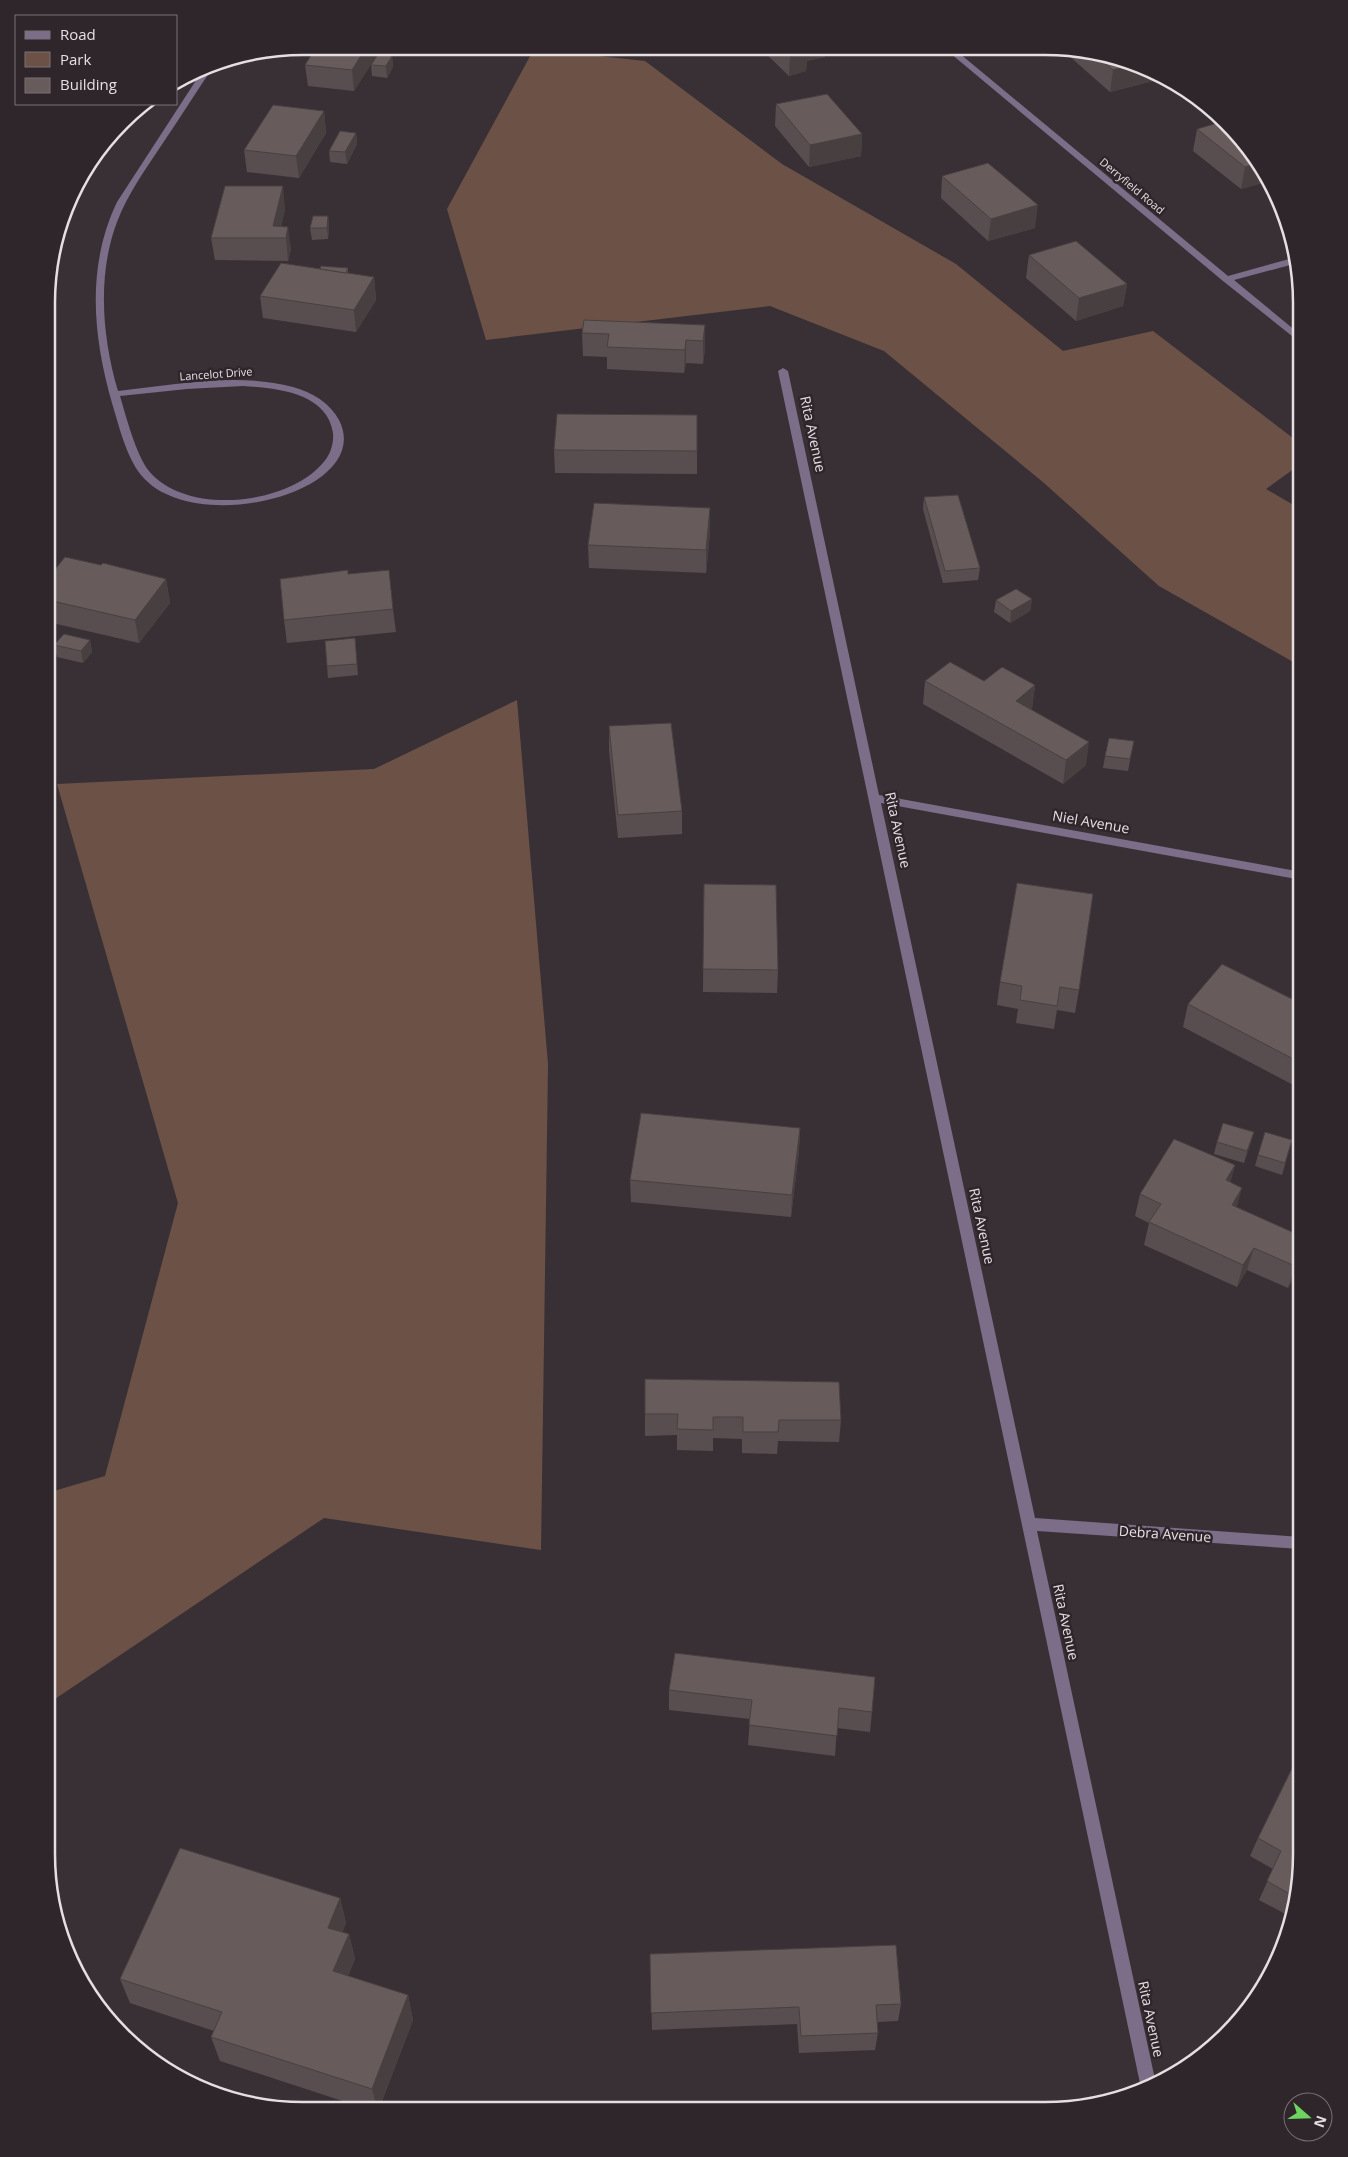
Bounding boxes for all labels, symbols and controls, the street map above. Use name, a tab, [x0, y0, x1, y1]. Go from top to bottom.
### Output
legend	[15, 15, 178, 105]
text: Road	[60, 24, 96, 44]
text: Park	[60, 49, 91, 69]
text: Building	[60, 74, 117, 94]
street label: Derryfield Road	[1097, 154, 1168, 217]
street label: Lancelot Drive	[179, 363, 253, 384]
street label: Rita Avenue	[796, 394, 831, 474]
street label: Rita Avenue	[881, 790, 916, 870]
street label: Niel Avenue	[1051, 805, 1131, 838]
street label: Rita Avenue	[965, 1186, 1000, 1266]
street label: Debra Avenue	[1118, 1521, 1212, 1546]
street label: Rita Avenue	[1049, 1582, 1084, 1662]
street label: Rita Avenue	[1134, 1979, 1169, 2059]
north arrow	[1283, 2092, 1333, 2142]
text: N	[1310, 2113, 1332, 2130]

